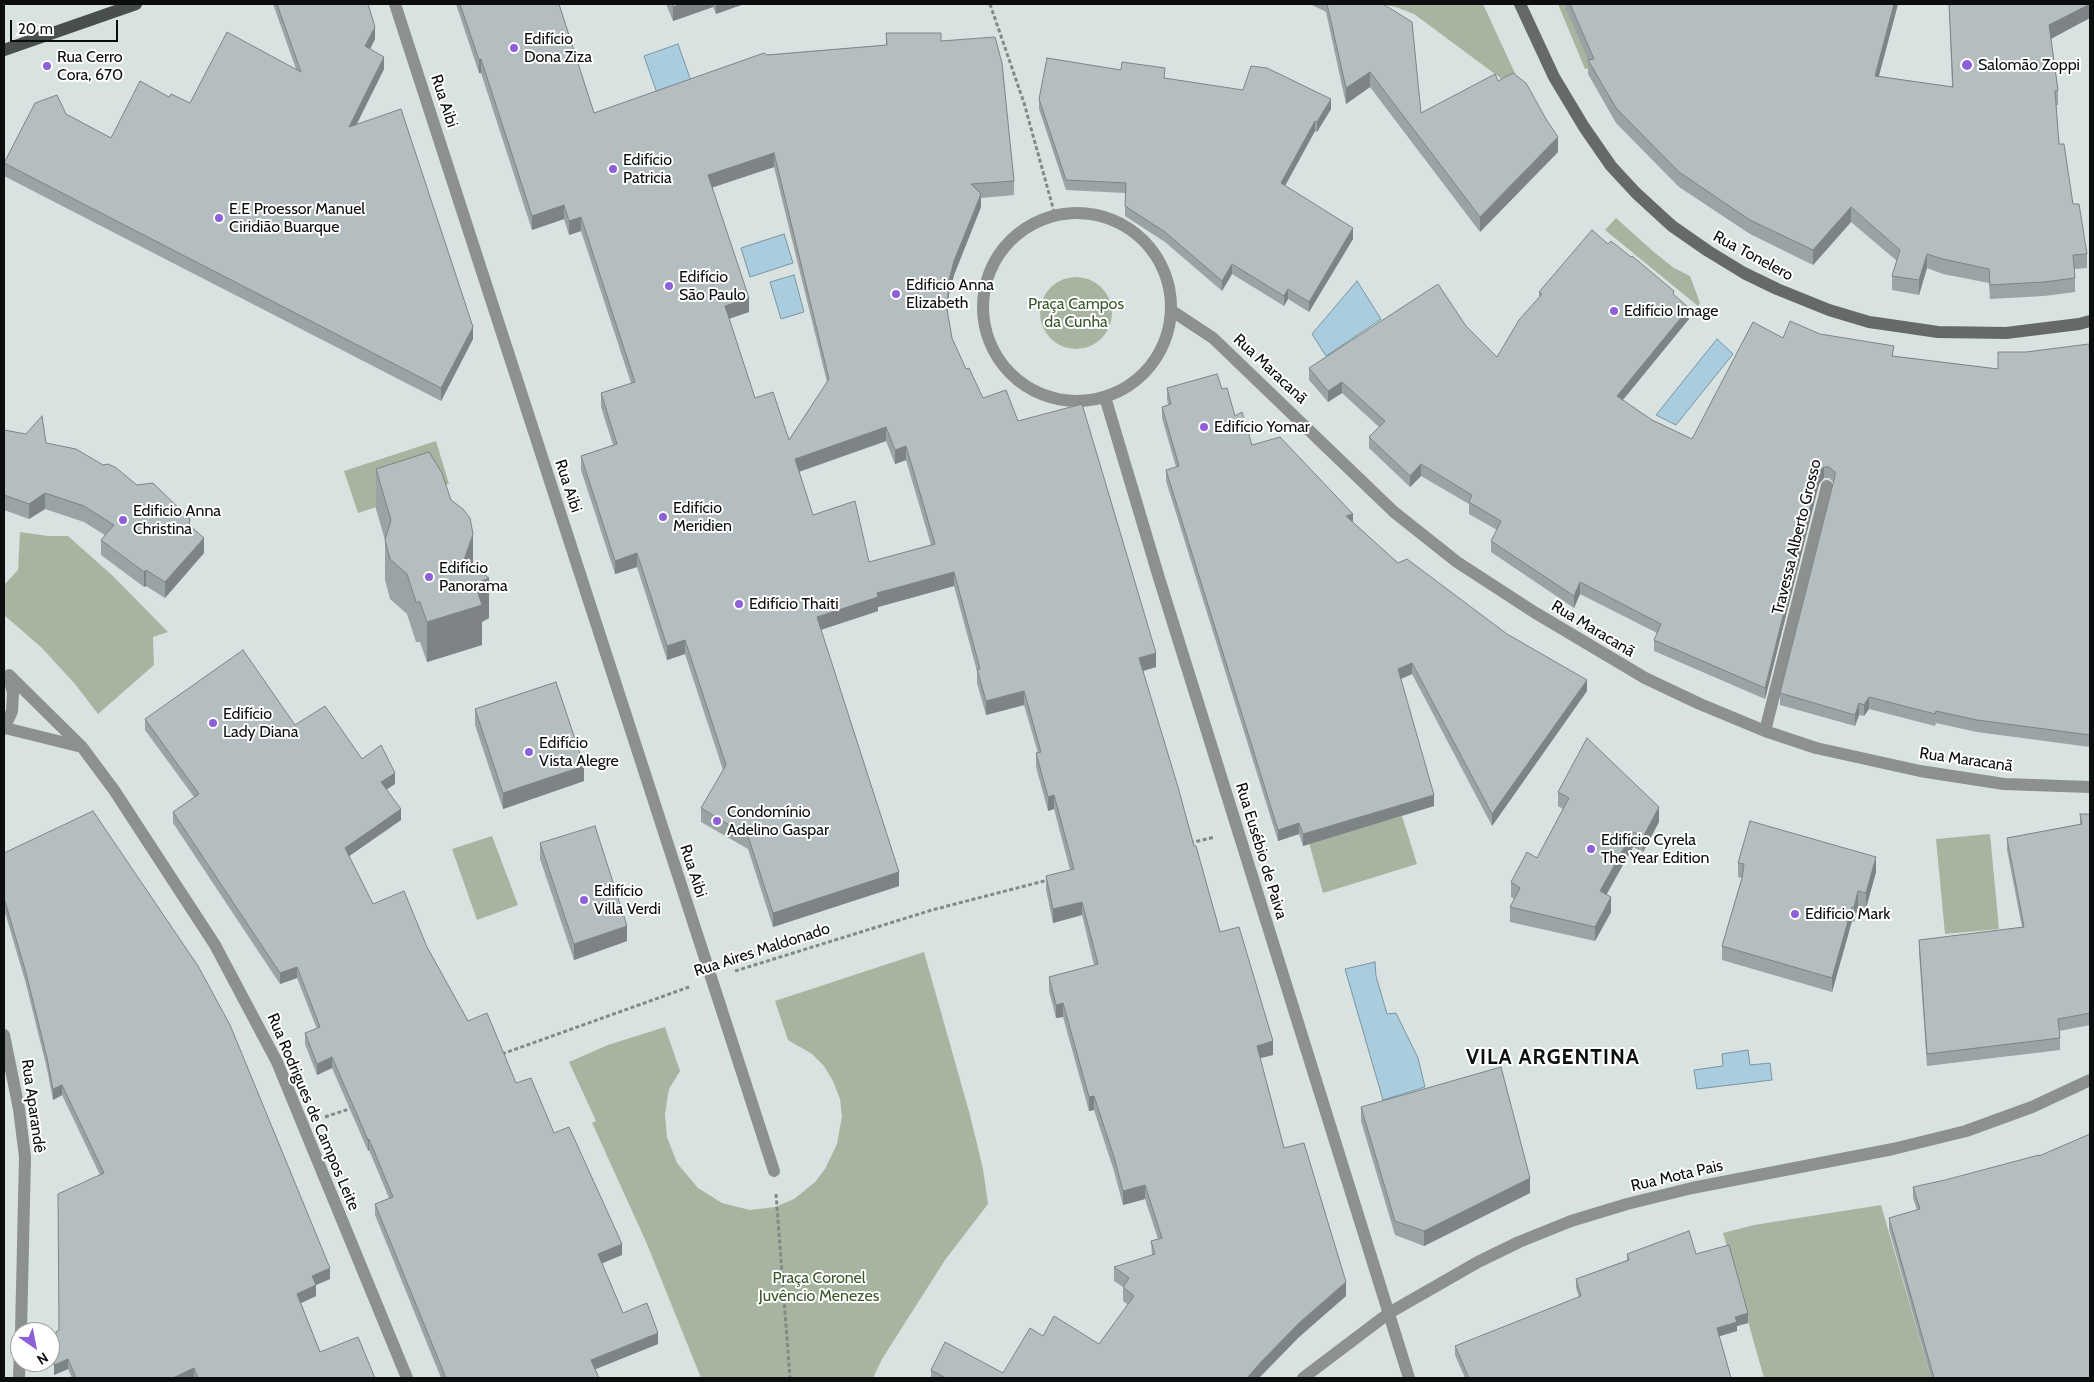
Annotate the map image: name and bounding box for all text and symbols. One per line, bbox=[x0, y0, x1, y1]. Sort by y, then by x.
scale bar bbox=[12, 10, 120, 42]
text: 20 m bbox=[18, 20, 53, 38]
place label: Edifício Dona Ziza bbox=[524, 29, 592, 67]
marker: Edifício Dona Ziza bbox=[508, 42, 520, 54]
place label: Rua Cerro Cora, 670 bbox=[57, 47, 123, 85]
place label: Salomão Zoppi bbox=[1978, 55, 2080, 75]
marker: Salomão Zoppi bbox=[1960, 58, 1974, 72]
marker: Rua Cerro Cora, 670 bbox=[41, 60, 53, 72]
street label: Rua Aibi bbox=[426, 72, 462, 130]
place label: Edifício Patricia bbox=[623, 150, 672, 188]
marker: Edifício Patricia bbox=[607, 163, 619, 175]
place label: E.E Proessor Manuel Ciridião Buarque bbox=[229, 199, 365, 237]
marker: E.E Proessor Manuel Ciridião Buarque bbox=[213, 212, 225, 224]
street label: Rua Tonelero bbox=[1710, 227, 1796, 285]
place label: Edifício São Paulo bbox=[679, 267, 746, 305]
place label: Edificio Anna Elizabeth bbox=[906, 275, 994, 313]
marker: Edifício São Paulo bbox=[663, 280, 675, 292]
marker: Edificio Anna Elizabeth bbox=[890, 288, 902, 300]
park label: Praça Campos da Cunha bbox=[1028, 294, 1124, 332]
place label: Edifício Image bbox=[1624, 301, 1718, 321]
marker: Edifício Image bbox=[1608, 305, 1620, 317]
street label: Rua Maracanã bbox=[1229, 330, 1311, 408]
place label: Edifício Yomar bbox=[1214, 417, 1310, 437]
marker: Edifício Yomar bbox=[1198, 421, 1210, 433]
street label: Rua Aibi bbox=[550, 457, 586, 515]
street label: Travessa Alberto Grosso bbox=[1768, 457, 1826, 617]
place label: Edifício Meridien bbox=[673, 498, 732, 536]
place label: Edificio Anna Christina bbox=[133, 501, 221, 539]
marker: Edifício Meridien bbox=[657, 511, 669, 523]
marker: Edificio Anna Christina bbox=[117, 514, 129, 526]
place label: Edifício Panorama bbox=[439, 558, 508, 596]
marker: Edifício Panorama bbox=[423, 571, 435, 583]
place label: Edifício Thaiti bbox=[749, 594, 839, 614]
street label: Rua Maracanã bbox=[1548, 597, 1638, 661]
marker: Edifício Thaiti bbox=[733, 598, 745, 610]
place label: Edifício Lady Diana bbox=[223, 704, 298, 742]
marker: Edifício Lady Diana bbox=[207, 717, 219, 729]
place label: Edifício Vista Alegre bbox=[539, 733, 619, 771]
street label: Rua Maracanã bbox=[1918, 744, 2014, 776]
marker: Edifício Vista Alegre bbox=[523, 746, 535, 758]
street label: Rua Eusébio de Paiva bbox=[1231, 780, 1291, 922]
place label: Condomínio Adelino Gaspar bbox=[727, 802, 829, 840]
marker: Condomínio Adelino Gaspar bbox=[711, 815, 723, 827]
place label: Edifício Cyrela The Year Edition bbox=[1601, 830, 1710, 868]
street label: Rua Aibi bbox=[675, 842, 711, 900]
marker: Edifício Cyrela The Year Edition bbox=[1585, 843, 1597, 855]
place label: Edifício Villa Verdi bbox=[594, 881, 661, 919]
marker: Edifício Villa Verdi bbox=[578, 894, 590, 906]
place label: Edifício Mark bbox=[1805, 904, 1890, 924]
marker: Edifício Mark bbox=[1789, 908, 1801, 920]
street label: Rua Aires Maldonado bbox=[692, 919, 832, 981]
street label: Rua Rodrigues de Campos Leite bbox=[263, 1010, 363, 1214]
district label: VILA ARGENTINA bbox=[1464, 1045, 1642, 1071]
street label: Rua Aparandê bbox=[17, 1058, 49, 1154]
street label: Rua Mota Pais bbox=[1629, 1156, 1725, 1196]
park label: Praça Coronel Juvêncio Menezes bbox=[759, 1268, 879, 1306]
north arrow bbox=[10, 1322, 60, 1372]
text: N bbox=[34, 1348, 52, 1369]

